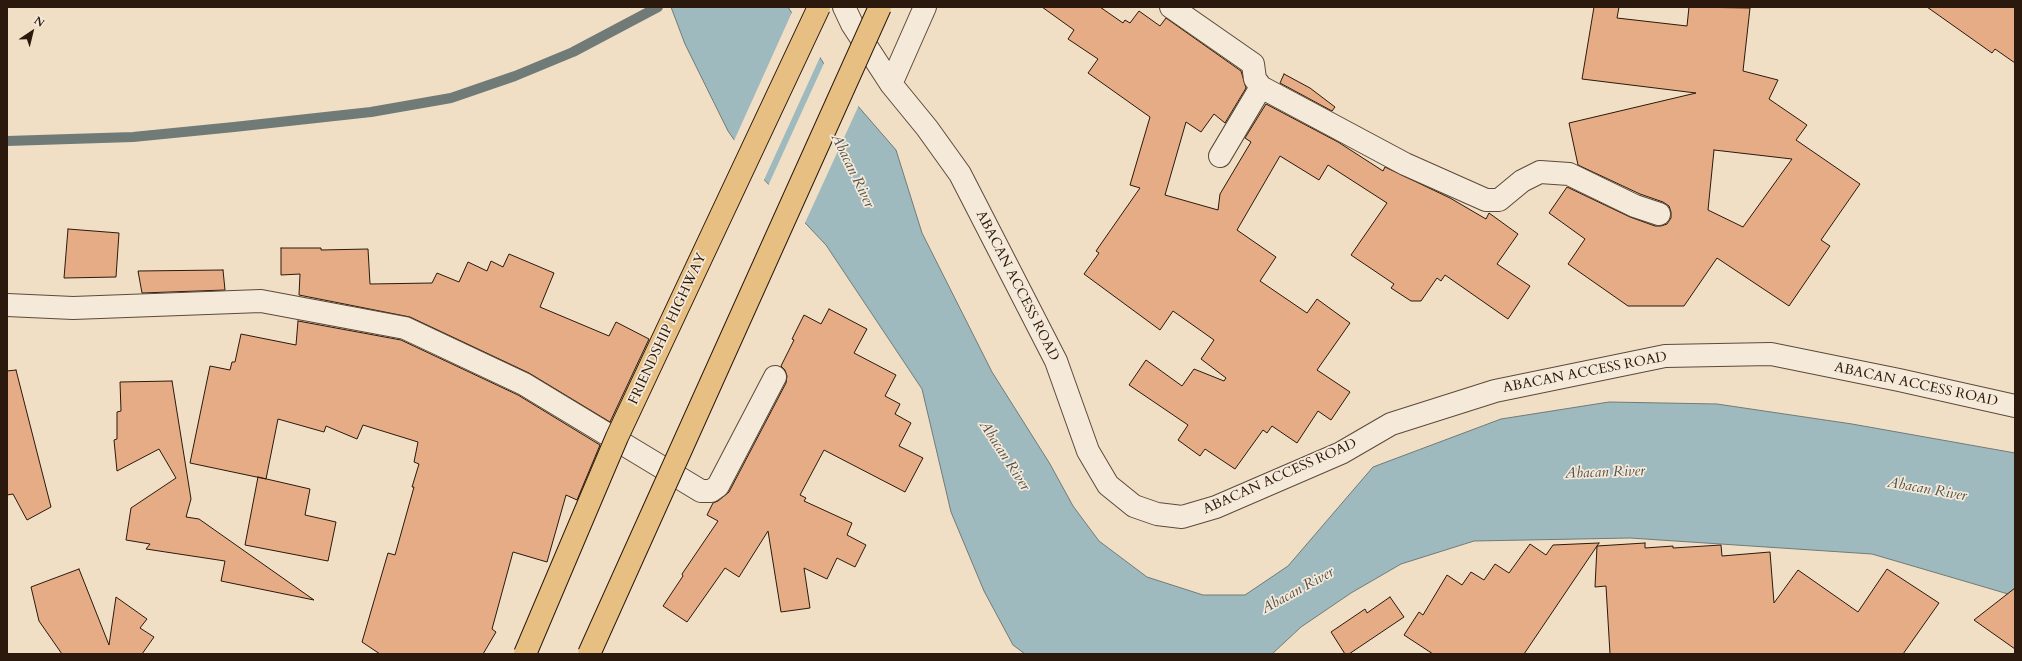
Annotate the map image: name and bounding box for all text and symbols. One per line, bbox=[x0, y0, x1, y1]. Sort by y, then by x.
north arrow bbox=[12, 12, 52, 52]
text: N bbox=[31, 13, 47, 31]
water label: Abacan River bbox=[826, 131, 878, 211]
street label: ABACAN ACCESS ROAD bbox=[972, 208, 1062, 364]
street label: FRIENDSHIP HIGHWAY bbox=[626, 251, 710, 407]
street label: ABACAN ACCESS ROAD bbox=[1502, 349, 1668, 397]
street label: ABACAN ACCESS ROAD bbox=[1833, 359, 1999, 411]
water label: Abacan River bbox=[975, 417, 1033, 495]
street label: ABACAN ACCESS ROAD bbox=[1200, 435, 1360, 519]
water label: Abacan River bbox=[1565, 463, 1645, 483]
water label: Abacan River bbox=[1886, 474, 1968, 506]
water label: Abacan River bbox=[1259, 564, 1337, 618]

